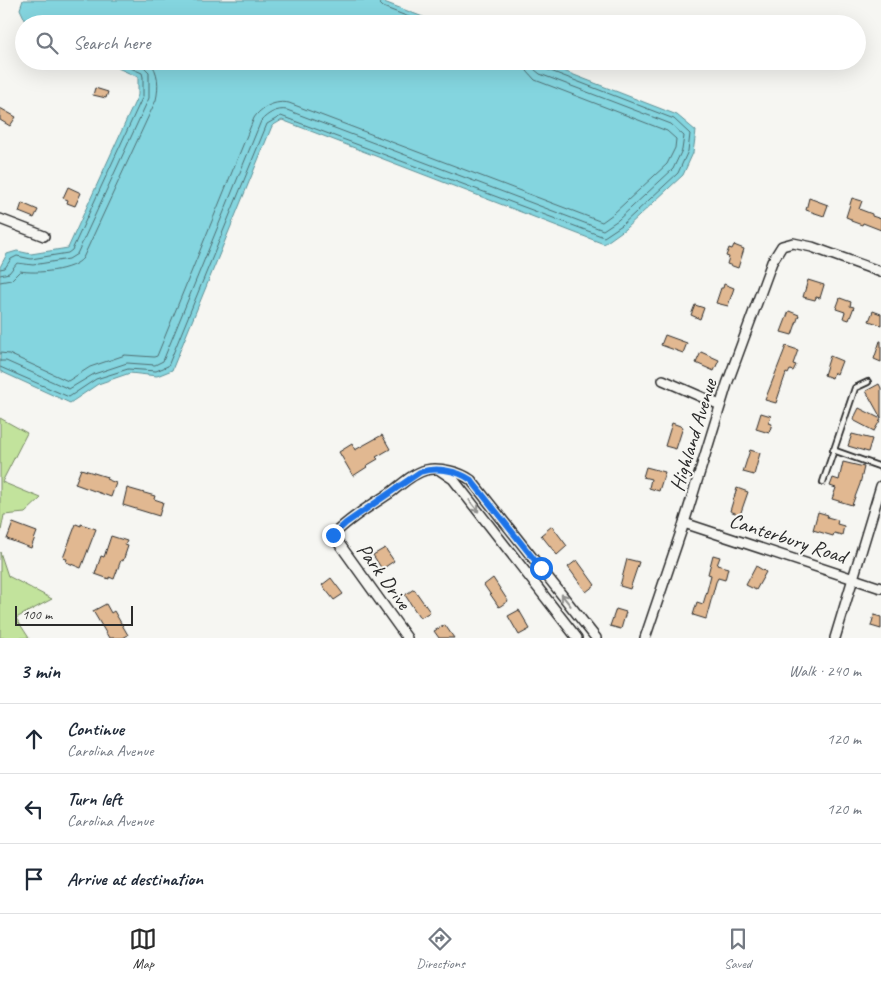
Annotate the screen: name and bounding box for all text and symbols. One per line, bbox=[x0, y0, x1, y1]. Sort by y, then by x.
search box bbox=[15, 15, 866, 70]
icon: search bbox=[33, 29, 61, 57]
text: Search here bbox=[73, 31, 150, 55]
street label: Highland Avenue bbox=[664, 375, 723, 494]
one-way arrow bbox=[469, 499, 479, 513]
street label: Canterbury Road bbox=[726, 507, 853, 570]
route end bbox=[322, 524, 345, 547]
street label: Park Drive bbox=[351, 538, 417, 615]
route start bbox=[530, 557, 553, 580]
one-way arrow bbox=[561, 593, 571, 607]
scale bar bbox=[15, 603, 132, 626]
text: 100 m bbox=[22, 606, 52, 623]
text: 3 min bbox=[20, 658, 60, 684]
text: Walk · 240 m bbox=[789, 661, 861, 681]
text: Continue bbox=[67, 717, 124, 741]
icon: ahead bbox=[20, 725, 48, 753]
text: 120 m bbox=[827, 729, 861, 749]
text: Carolina Avenue bbox=[67, 741, 153, 761]
text: Turn left bbox=[67, 787, 122, 811]
icon: left bbox=[20, 795, 48, 823]
text: 120 m bbox=[827, 799, 861, 819]
text: Carolina Avenue bbox=[67, 811, 153, 831]
icon: arrive bbox=[20, 865, 48, 893]
text: Arrive at destination bbox=[67, 867, 203, 891]
tab: Map bbox=[129, 925, 157, 972]
tab: Directions bbox=[416, 925, 465, 972]
tab: Saved bbox=[724, 925, 752, 972]

